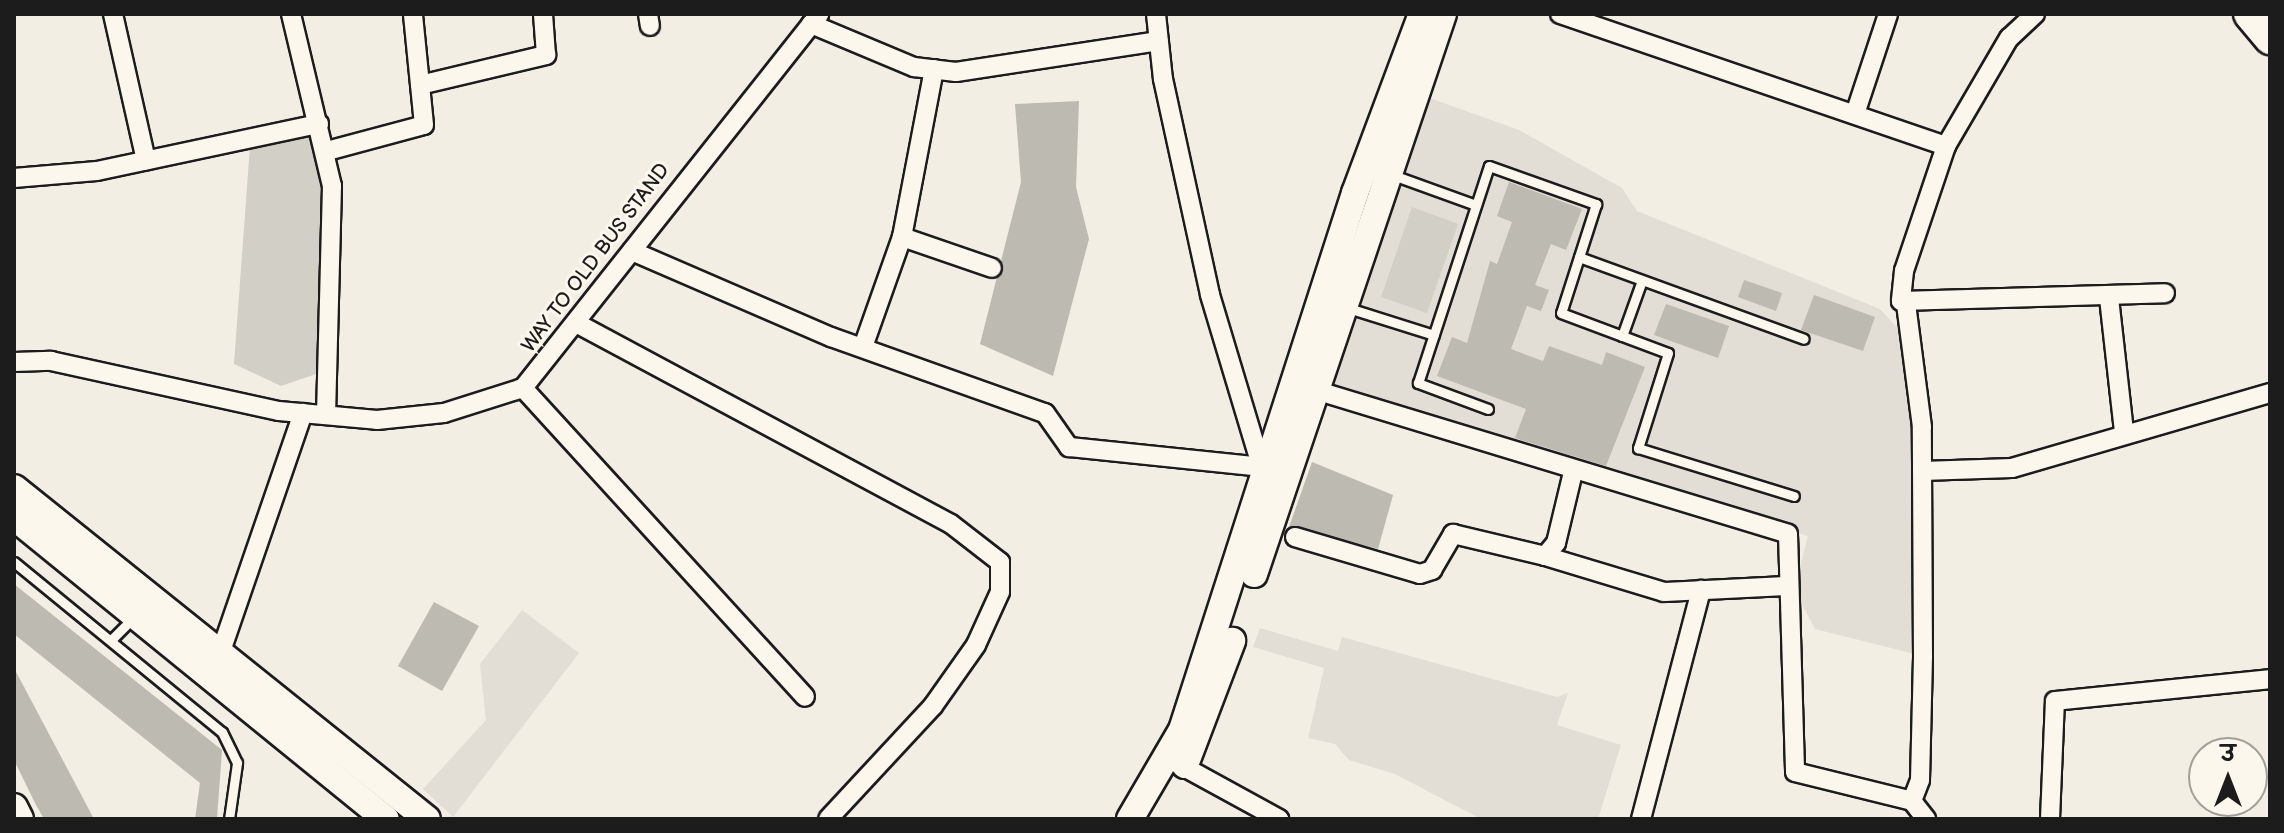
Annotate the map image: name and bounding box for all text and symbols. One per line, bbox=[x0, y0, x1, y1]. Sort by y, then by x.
street label: WAY TO OLD BUS STAND bbox=[517, 158, 675, 358]
north arrow bbox=[2188, 737, 2268, 817]
text: उ bbox=[2221, 741, 2235, 768]

